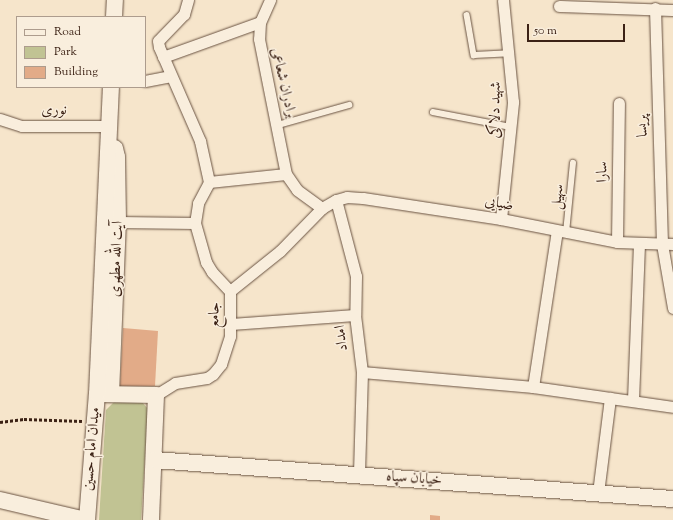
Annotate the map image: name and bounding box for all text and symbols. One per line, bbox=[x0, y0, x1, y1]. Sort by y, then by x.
legend bbox=[16, 16, 146, 88]
scale bar bbox=[529, 16, 627, 42]
text: 50 m bbox=[534, 22, 557, 40]
text: Road bbox=[54, 23, 81, 41]
text: Park bbox=[54, 43, 77, 61]
street label: برادران شعاعی bbox=[266, 46, 300, 120]
text: Building bbox=[54, 63, 98, 81]
street label: شهید دلاکی bbox=[487, 81, 505, 139]
street label: نوری bbox=[41, 102, 67, 120]
street label: پریسا bbox=[634, 114, 652, 138]
street label: سارا bbox=[594, 161, 612, 183]
street label: سهیل bbox=[548, 183, 568, 211]
street label: ضیایی bbox=[483, 193, 515, 215]
street label: آیت الله مطهری bbox=[107, 220, 127, 298]
street label: جامع bbox=[206, 302, 224, 328]
street label: امداد bbox=[331, 324, 353, 352]
street label: میدان امام حسین bbox=[79, 406, 105, 492]
street label: خیابان سپاه bbox=[385, 468, 443, 490]

